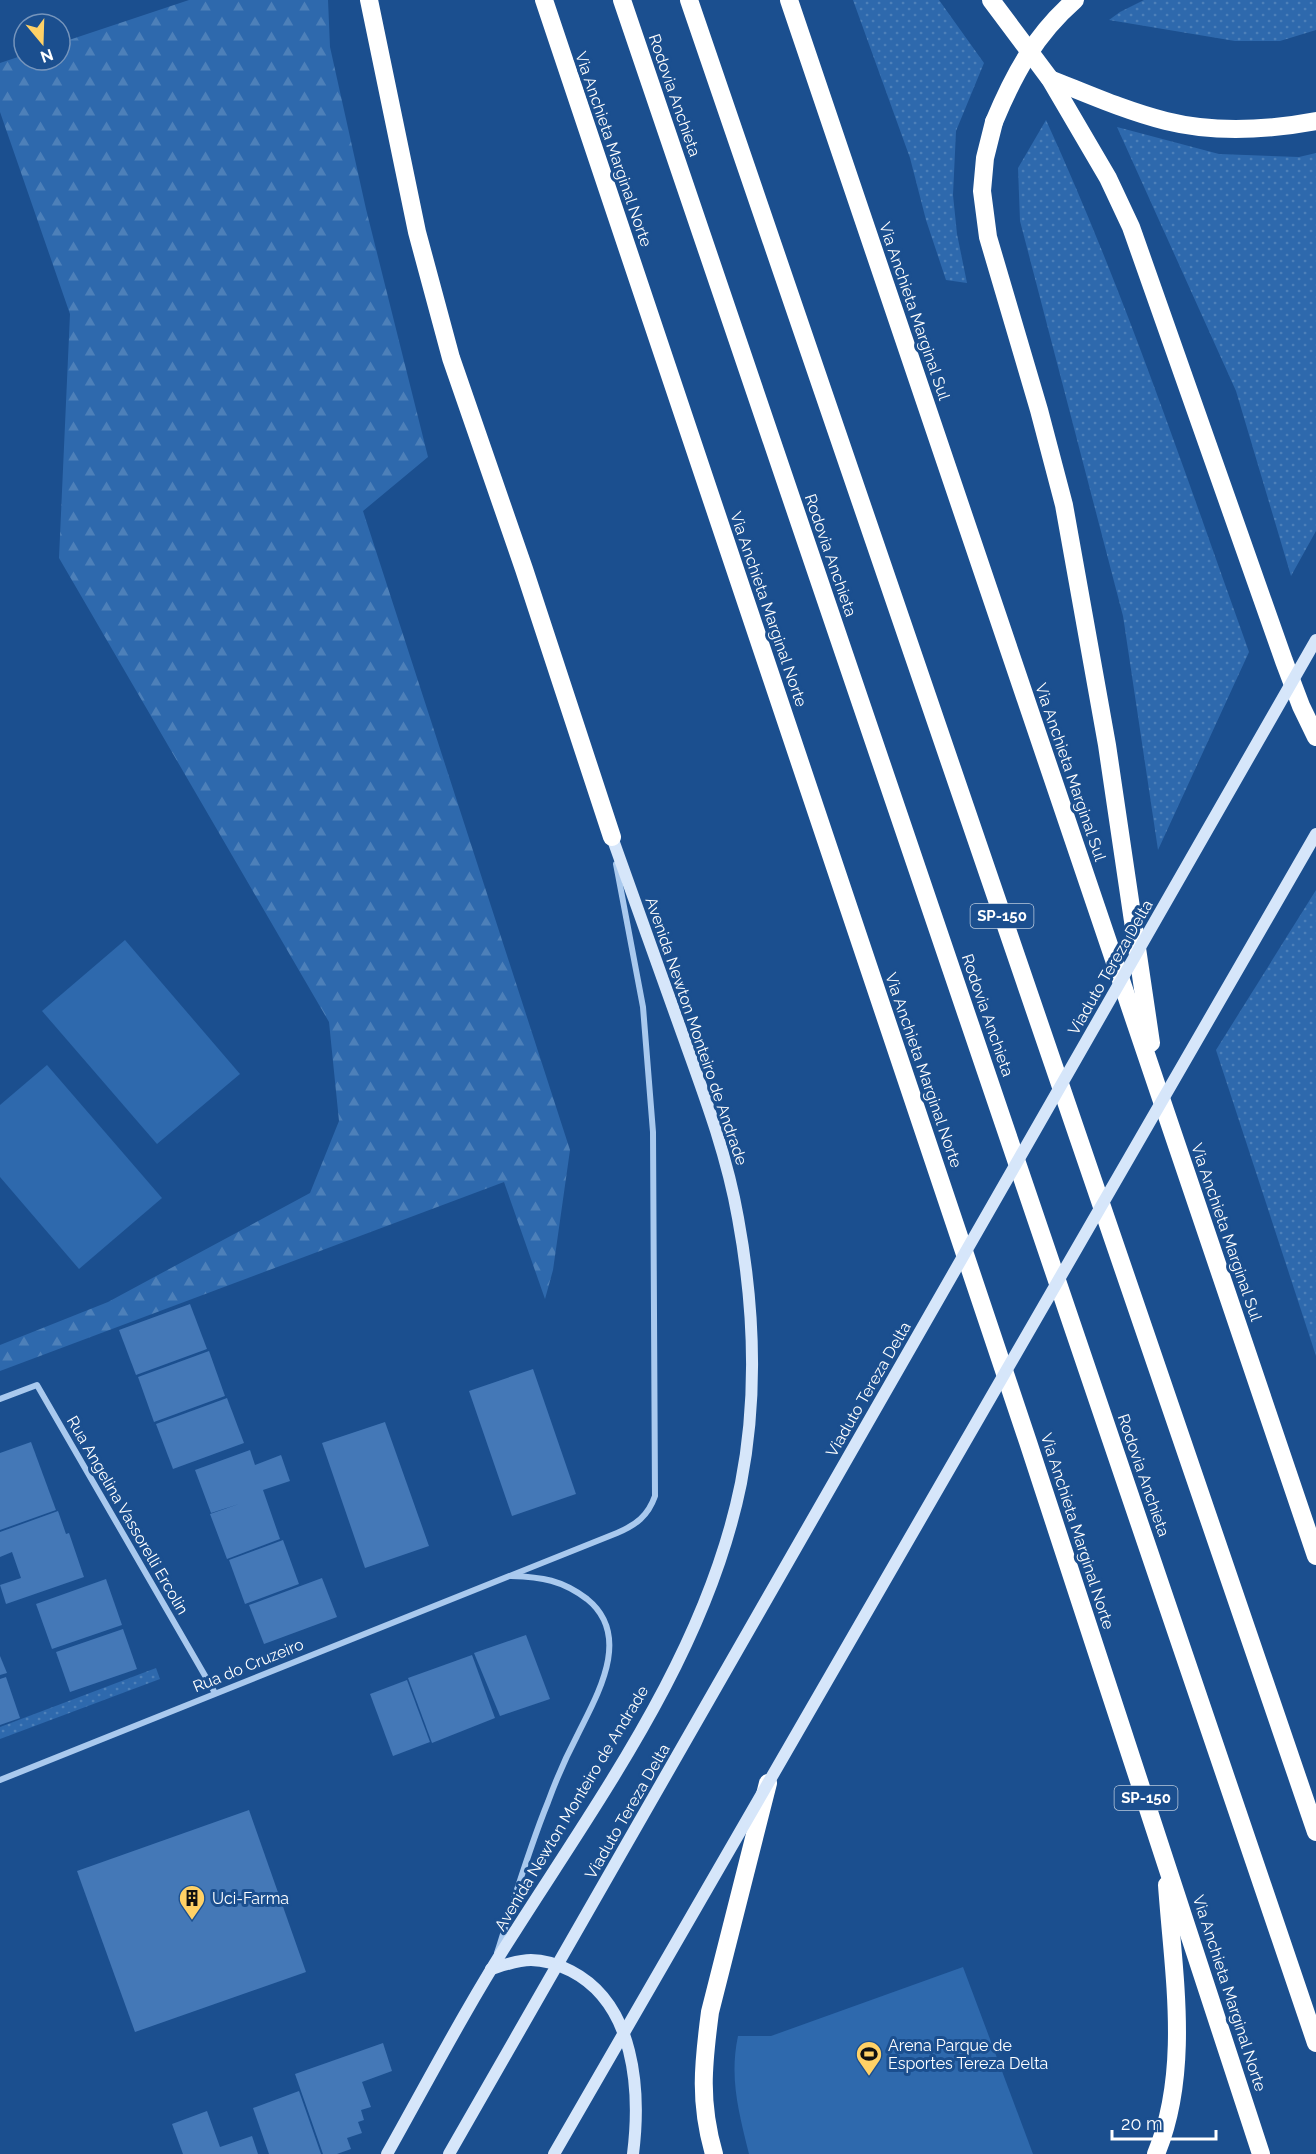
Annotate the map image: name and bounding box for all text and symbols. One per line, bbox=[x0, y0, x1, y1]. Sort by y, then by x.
north arrow bbox=[12, 12, 72, 72]
street label: Rodovia Anchieta bbox=[645, 31, 704, 159]
text: N bbox=[38, 45, 56, 67]
street label: Via Anchieta Marginal Norte bbox=[571, 49, 656, 249]
street label: Via Anchieta Marginal Sul bbox=[875, 220, 954, 403]
street label: Rodovia Anchieta bbox=[801, 491, 860, 619]
street label: Via Anchieta Marginal Norte bbox=[726, 509, 811, 709]
street label: Via Anchieta Marginal Sul bbox=[1031, 681, 1110, 864]
street label: Avenida Newton Monteiro de Andrade bbox=[642, 895, 751, 1168]
street label: Viaduto Tereza Delta bbox=[1064, 896, 1157, 1038]
road number: SP-150 bbox=[970, 904, 1034, 928]
street label: Rodovia Anchieta bbox=[958, 951, 1017, 1079]
street label: Via Anchieta Marginal Norte bbox=[881, 970, 966, 1170]
street label: Via Anchieta Marginal Sul bbox=[1187, 1141, 1266, 1324]
street label: Viaduto Tereza Delta bbox=[822, 1318, 915, 1460]
street label: Rodovia Anchieta bbox=[1114, 1411, 1173, 1539]
street label: Rua Angelina Vassorelli Ercolin bbox=[63, 1413, 192, 1618]
street label: Via Anchieta Marginal Norte bbox=[1037, 1431, 1118, 1632]
street label: Rua do Cruzeiro bbox=[190, 1635, 306, 1696]
street label: Avenida Newton Monteiro de Andrade bbox=[491, 1682, 652, 1934]
street label: Viaduto Tereza Delta bbox=[581, 1740, 674, 1882]
road number: SP-150 bbox=[1114, 1786, 1178, 1810]
building icon: Uci-Farma bbox=[177, 1883, 207, 1921]
place label: Uci-Farma bbox=[212, 1889, 289, 1908]
street label: Via Anchieta Marginal Norte bbox=[1189, 1893, 1270, 2094]
place label: Arena Parque de Esportes Tereza Delta bbox=[888, 2036, 1048, 2073]
sports icon: Arena Parque de Esportes Tereza Delta bbox=[854, 2039, 884, 2077]
scale bar bbox=[1112, 2103, 1216, 2141]
text: 20 m bbox=[1121, 2113, 1163, 2134]

